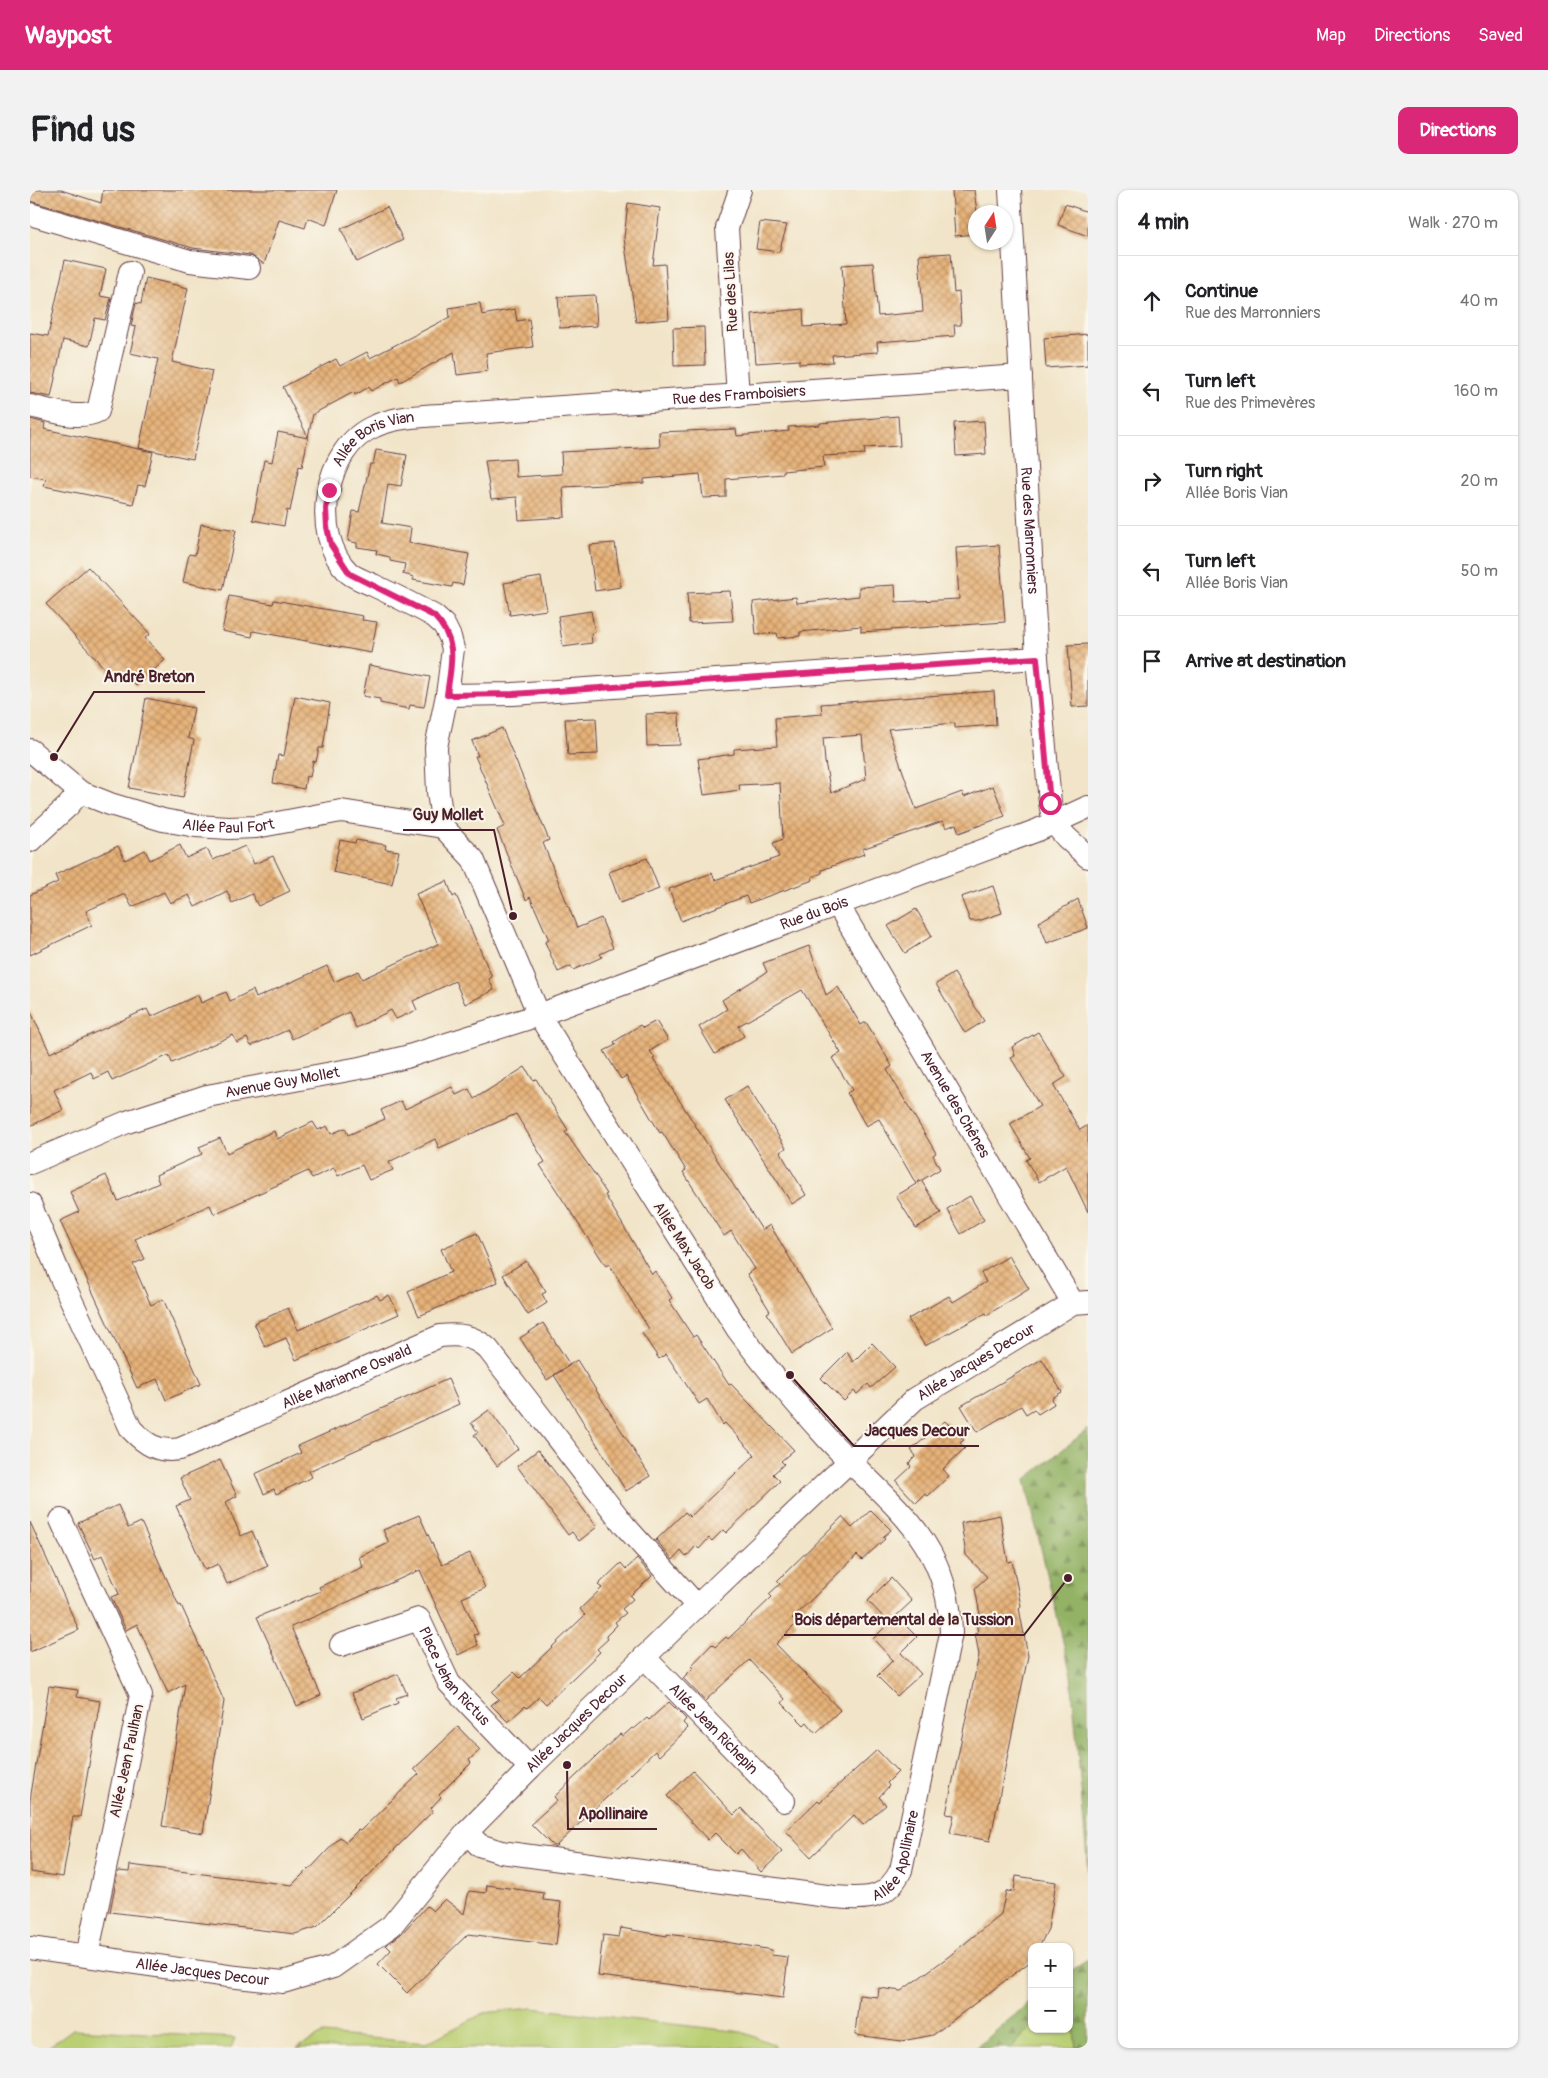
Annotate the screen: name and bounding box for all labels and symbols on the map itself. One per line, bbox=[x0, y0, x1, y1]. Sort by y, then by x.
north arrow bbox=[968, 205, 1013, 250]
street label: Rue des Lilas bbox=[719, 251, 743, 333]
street label: Rue des Framboisiers bbox=[672, 381, 806, 409]
street label: Allée Boris Vian bbox=[328, 407, 415, 470]
street label: Rue des Marronniers bbox=[1016, 466, 1043, 595]
route end bbox=[318, 479, 341, 502]
callout: André Breton bbox=[94, 661, 205, 692]
text: André Breton bbox=[103, 667, 195, 687]
route start bbox=[1039, 792, 1062, 815]
callout: Guy Mollet bbox=[403, 799, 494, 830]
text: Guy Mollet bbox=[412, 805, 484, 825]
street label: Allée Paul Fort bbox=[181, 814, 277, 838]
street label: Rue du Bois bbox=[777, 892, 851, 934]
street label: Avenue des Chênes bbox=[916, 1047, 995, 1161]
street label: Avenue Guy Mollet bbox=[224, 1062, 342, 1102]
street label: Allée Max Jacob bbox=[648, 1198, 720, 1294]
street label: Allée Jacques Decour bbox=[914, 1318, 1039, 1405]
street label: Allée Marianne Oswald bbox=[279, 1340, 414, 1413]
callout: Jacques Decour bbox=[854, 1415, 979, 1446]
text: Jacques Decour bbox=[864, 1421, 970, 1441]
callout: Bois départemental de la Tussion bbox=[784, 1604, 1024, 1635]
text: Bois départemental de la Tussion bbox=[794, 1610, 1014, 1630]
street label: Place Jehan Rictus bbox=[414, 1624, 494, 1730]
street label: Allée Jacques Decour bbox=[522, 1669, 632, 1777]
street label: Allée Jean Richepin bbox=[665, 1679, 762, 1778]
street label: Allée Jean Paulhan bbox=[106, 1702, 148, 1820]
callout: Apollinaire bbox=[568, 1798, 657, 1829]
text: Apollinaire bbox=[578, 1804, 649, 1824]
street label: Allée Apollinaire bbox=[869, 1808, 923, 1905]
street label: Allée Jacques Decour bbox=[134, 1954, 271, 1990]

